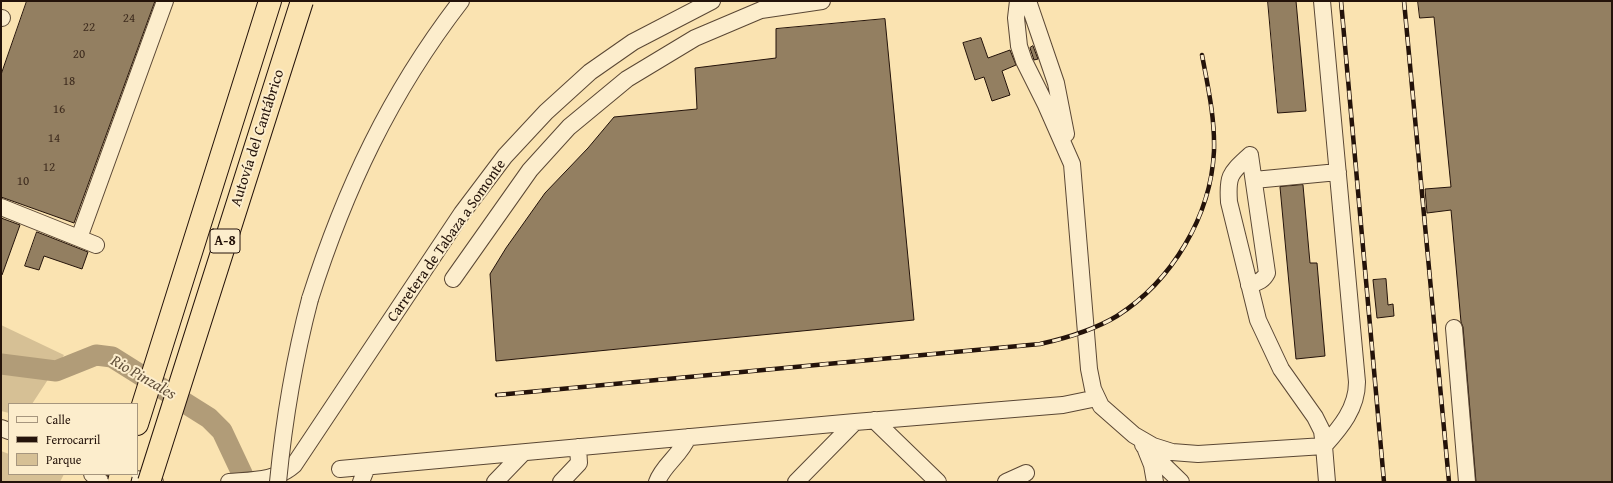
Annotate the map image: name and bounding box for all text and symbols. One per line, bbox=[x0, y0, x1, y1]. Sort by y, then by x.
house number: 24 bbox=[123, 11, 135, 27]
house number: 22 bbox=[83, 20, 95, 36]
house number: 20 bbox=[73, 47, 85, 63]
street label: Autovía del Cantábrico bbox=[227, 67, 289, 209]
house number: 18 bbox=[63, 74, 75, 90]
house number: 16 bbox=[53, 102, 65, 118]
house number: 14 bbox=[48, 131, 60, 147]
street label: Carretera de Tabaza a Somonte bbox=[384, 156, 510, 326]
house number: 12 bbox=[43, 160, 55, 176]
house number: 10 bbox=[17, 174, 29, 190]
road number: A-8 bbox=[210, 229, 240, 253]
water label: Rio Pinzales bbox=[107, 352, 179, 404]
legend bbox=[8, 403, 138, 475]
text: Calle bbox=[46, 411, 71, 428]
text: Ferrocarril bbox=[46, 431, 100, 448]
text: Parque bbox=[46, 451, 81, 468]

